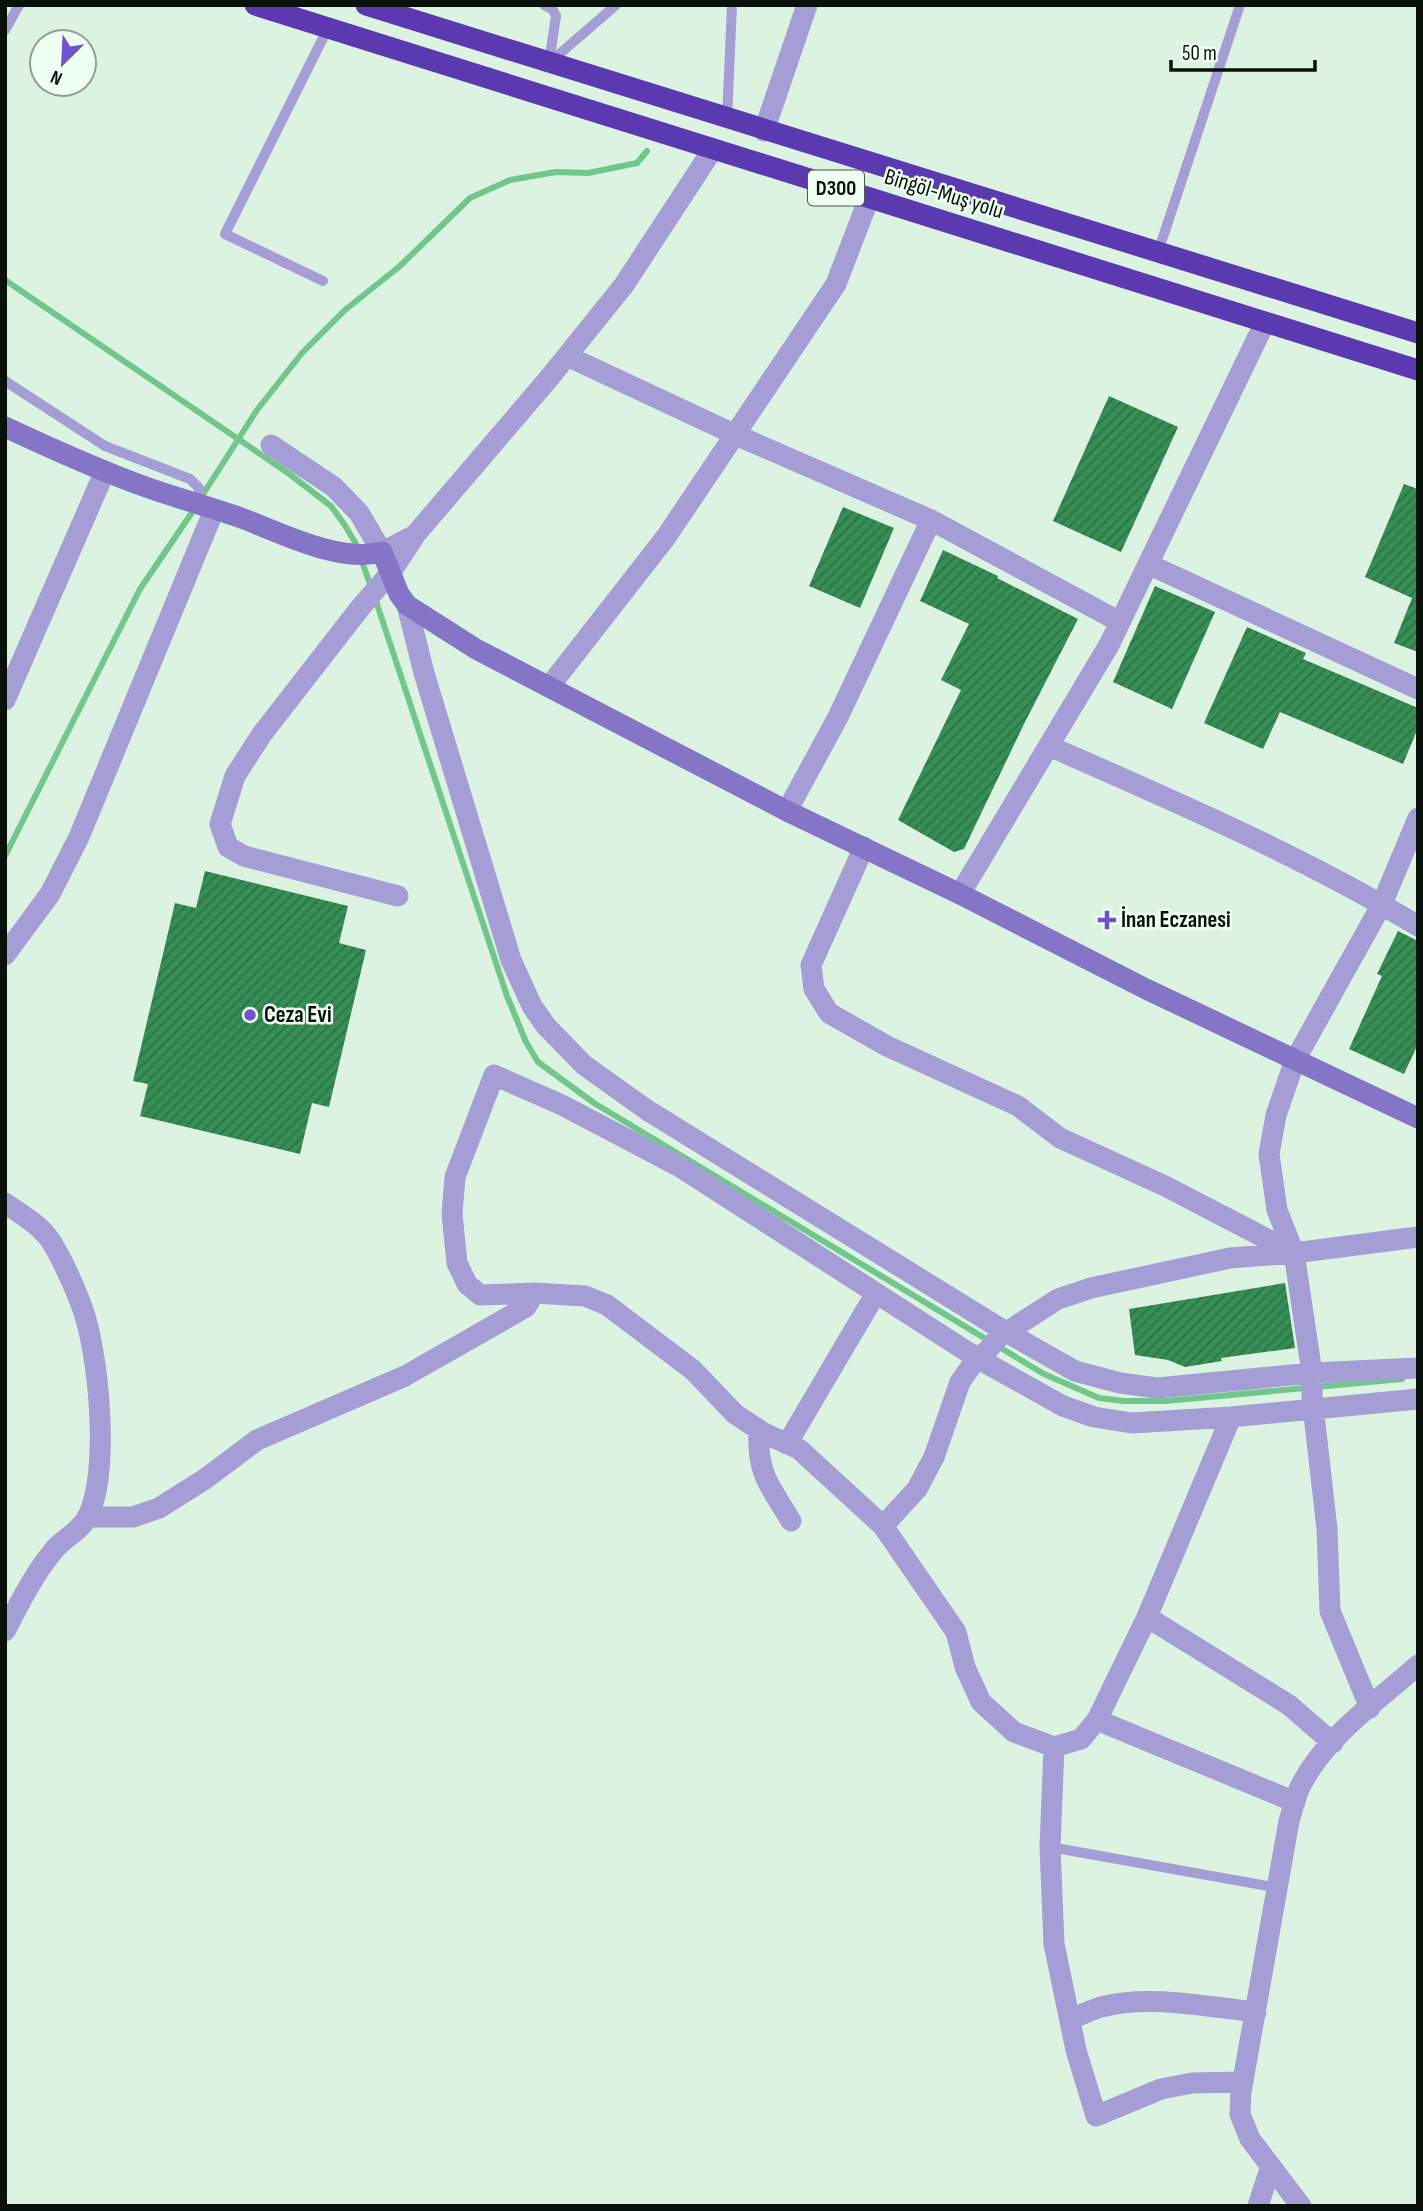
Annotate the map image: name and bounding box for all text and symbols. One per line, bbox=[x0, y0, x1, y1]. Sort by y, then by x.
north arrow bbox=[28, 28, 98, 98]
scale bar bbox=[1171, 28, 1314, 72]
text: 50 m bbox=[1182, 41, 1217, 66]
text: N bbox=[47, 65, 66, 90]
street label: Bingöl-Muş yolu bbox=[881, 163, 1007, 225]
road number: D300 bbox=[808, 170, 864, 206]
place label: İnan Eczanesi bbox=[1121, 906, 1231, 934]
marker: İnan Eczanesi bbox=[1099, 912, 1115, 928]
place label: Ceza Evi bbox=[264, 1001, 332, 1029]
marker: Ceza Evi bbox=[242, 1007, 258, 1023]

